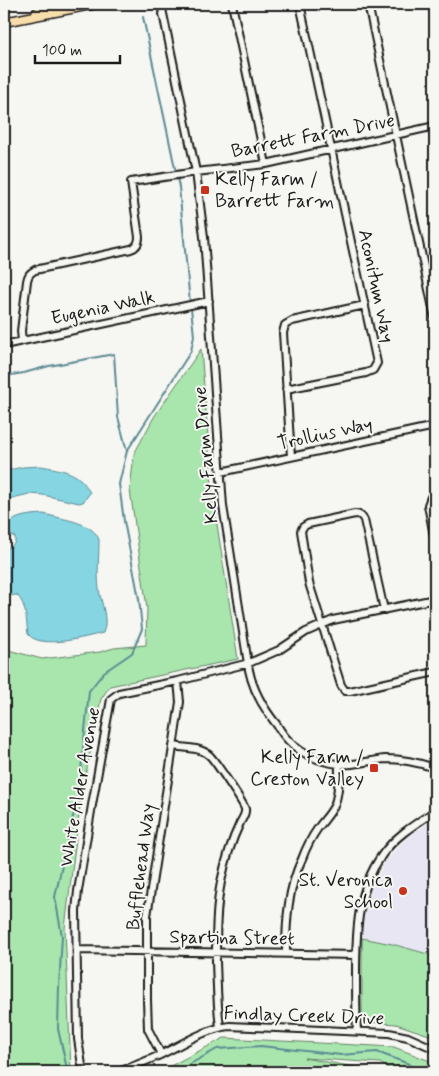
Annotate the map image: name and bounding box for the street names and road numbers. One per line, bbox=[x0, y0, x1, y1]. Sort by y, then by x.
street label: Barrett Farm Drive bbox=[229, 108, 397, 164]
street label: Aconitum Way bbox=[352, 227, 400, 345]
street label: Eugenia Walk bbox=[49, 285, 157, 332]
street label: Kelly Farm Drive bbox=[188, 385, 225, 525]
street label: Trollius Way bbox=[275, 412, 375, 456]
street label: White Alder Avenue bbox=[54, 705, 106, 869]
street label: Bufflehead Way bbox=[121, 802, 162, 932]
street label: Spartina Street bbox=[169, 924, 295, 952]
street label: Findlay Creek Drive bbox=[223, 1001, 385, 1031]

